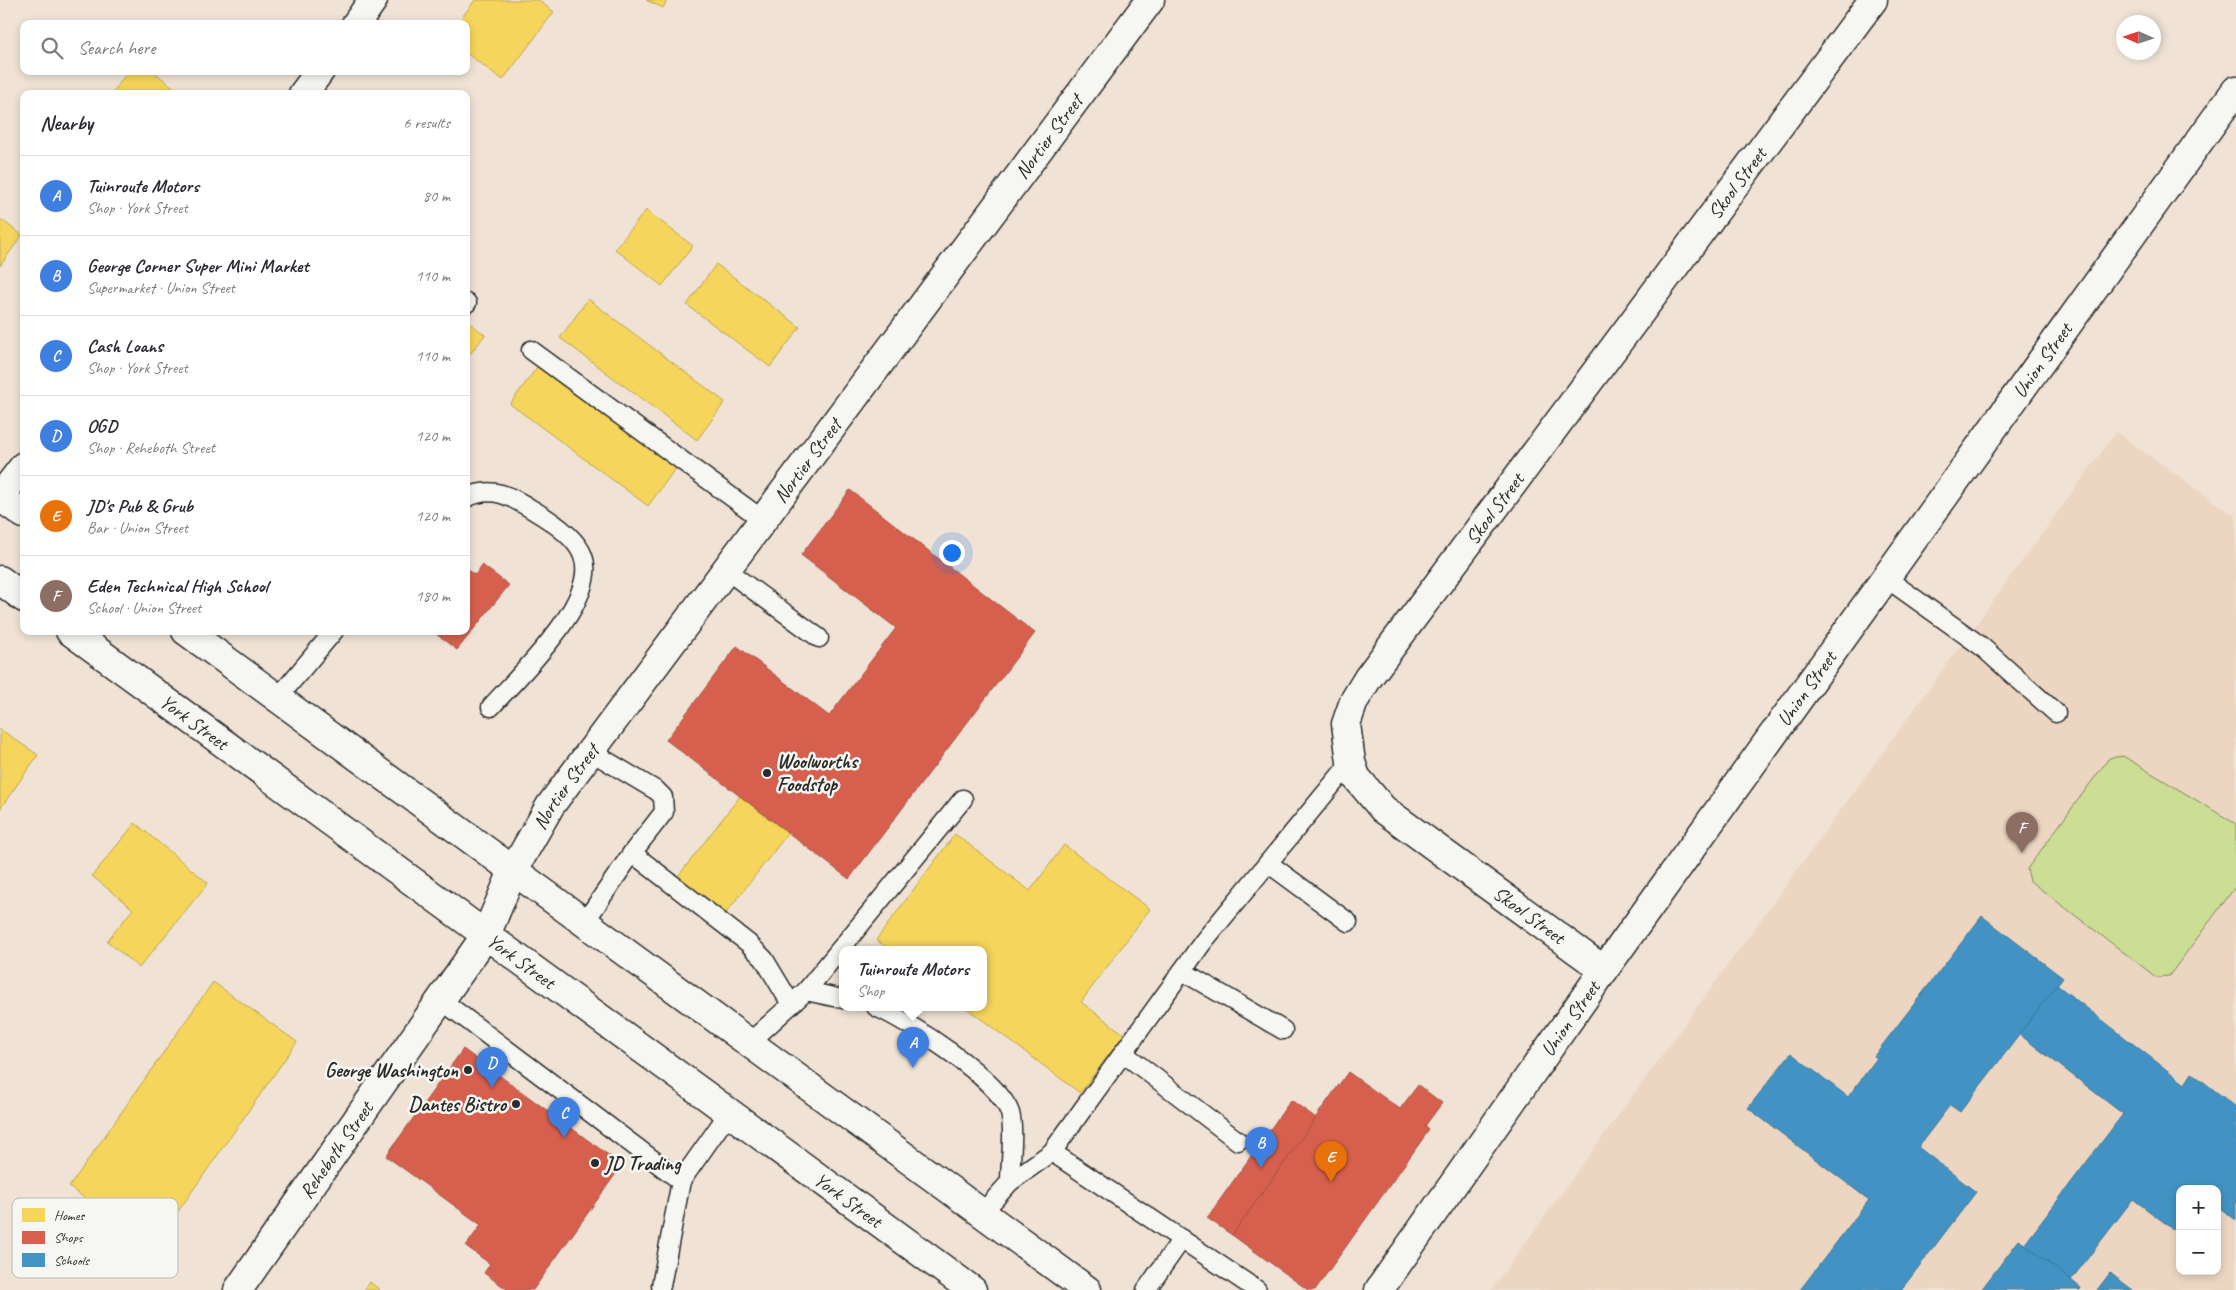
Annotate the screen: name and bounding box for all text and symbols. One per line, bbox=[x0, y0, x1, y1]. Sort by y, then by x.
north arrow bbox=[2116, 15, 2161, 60]
search box bbox=[20, 20, 470, 75]
icon: search bbox=[38, 34, 66, 62]
text: Search here bbox=[78, 36, 155, 60]
street label: Nortier Street bbox=[1009, 87, 1090, 184]
text: Nearby bbox=[40, 110, 93, 136]
text: 6 results bbox=[403, 113, 450, 133]
street label: Skool Street bbox=[1702, 140, 1773, 224]
text: Tuinroute Motors bbox=[87, 174, 199, 198]
text: A bbox=[52, 186, 60, 206]
text: 80 m bbox=[423, 186, 450, 206]
text: Shop · York Street bbox=[87, 198, 188, 218]
text: George Corner Super Mini Market bbox=[87, 254, 309, 278]
text: B bbox=[52, 266, 60, 286]
text: 110 m bbox=[416, 266, 450, 286]
text: Supermarket · Union Street bbox=[87, 278, 235, 298]
street label: Union Street bbox=[2007, 316, 2079, 403]
text: Cash Loans bbox=[87, 334, 163, 358]
text: C bbox=[52, 346, 60, 366]
text: 110 m bbox=[416, 346, 450, 366]
text: Shop · York Street bbox=[87, 358, 188, 378]
street label: Nortier Street bbox=[768, 411, 849, 508]
text: OGD bbox=[87, 414, 117, 438]
text: D bbox=[51, 426, 61, 446]
text: 120 m bbox=[416, 426, 450, 446]
text: Shop · Reheboth Street bbox=[87, 438, 215, 458]
street label: Skool Street bbox=[1459, 466, 1530, 549]
text: JD's Pub & Grub bbox=[87, 494, 193, 518]
text: E bbox=[52, 506, 60, 526]
text: 120 m bbox=[416, 506, 450, 526]
text: Bar · Union Street bbox=[87, 518, 188, 538]
your location bbox=[939, 540, 965, 566]
text: Eden Technical High School bbox=[87, 574, 268, 598]
text: F bbox=[52, 586, 60, 606]
text: 180 m bbox=[416, 586, 450, 606]
text: School · Union Street bbox=[87, 598, 201, 618]
street label: Union Street bbox=[1771, 644, 1843, 731]
street label: York Street bbox=[155, 689, 235, 756]
street label: Nortier Street bbox=[527, 736, 606, 834]
place label: Woolworths Foodstop bbox=[777, 749, 859, 797]
marker: Woolworths Foodstop bbox=[761, 767, 773, 779]
pin: F bbox=[2006, 812, 2038, 853]
street label: Skool Street bbox=[1488, 881, 1572, 951]
street label: York Street bbox=[482, 928, 562, 995]
popup bbox=[839, 946, 987, 1011]
text: Tuinroute Motors bbox=[857, 957, 969, 981]
street label: Union Street bbox=[1535, 974, 1606, 1061]
text: Shop bbox=[857, 981, 884, 1001]
pin: A bbox=[897, 1027, 929, 1068]
pin: D bbox=[476, 1047, 508, 1088]
place label: George Washington bbox=[325, 1058, 459, 1083]
marker: George Washington bbox=[462, 1064, 474, 1076]
place label: Dantes Bistro bbox=[409, 1092, 508, 1117]
street label: Reheboth Street bbox=[293, 1095, 380, 1203]
pin: C bbox=[548, 1097, 580, 1138]
marker: Dantes Bistro bbox=[510, 1098, 522, 1110]
pin: B bbox=[1245, 1127, 1277, 1168]
pin: E bbox=[1315, 1141, 1347, 1182]
place label: JD Trading bbox=[603, 1151, 682, 1176]
marker: JD Trading bbox=[589, 1157, 601, 1169]
street label: York Street bbox=[809, 1166, 889, 1234]
map controls bbox=[2176, 1185, 2221, 1275]
button: + bbox=[2176, 1185, 2221, 1230]
legend bbox=[12, 1198, 178, 1278]
text: Homes bbox=[54, 1207, 85, 1224]
text: Shops bbox=[54, 1229, 84, 1246]
button: − bbox=[2176, 1230, 2221, 1275]
text: Schools bbox=[54, 1252, 90, 1269]

